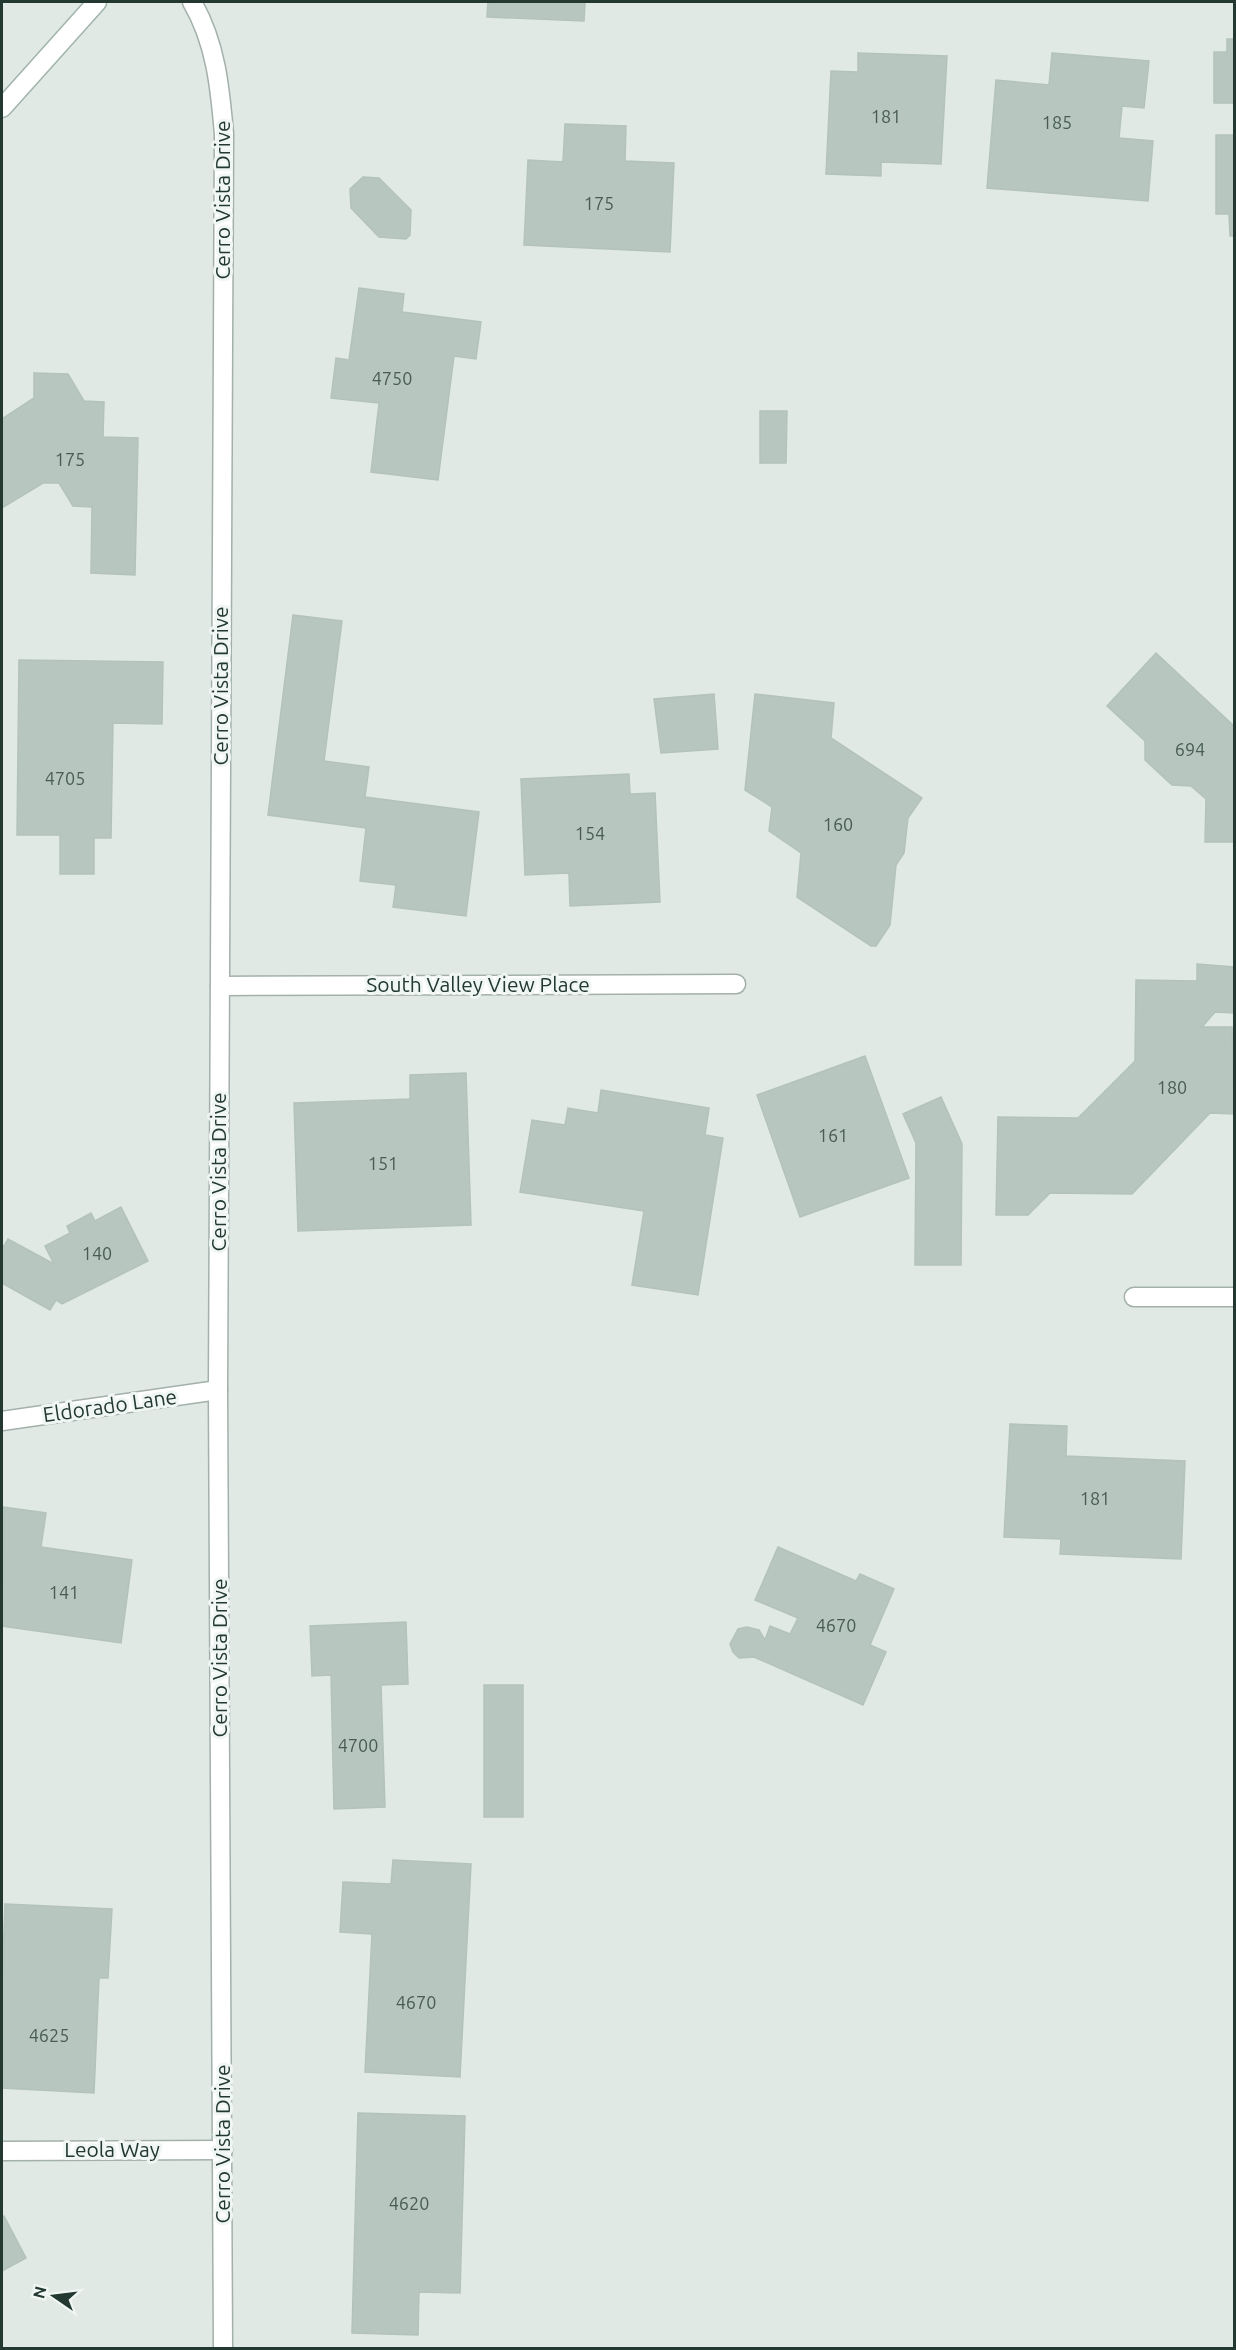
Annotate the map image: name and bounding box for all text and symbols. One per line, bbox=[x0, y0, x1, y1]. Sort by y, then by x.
house number: 181 bbox=[871, 106, 901, 126]
house number: 185 bbox=[1042, 112, 1072, 132]
street label: Cerro Vista Drive bbox=[210, 120, 234, 280]
house number: 175 bbox=[584, 193, 614, 213]
house number: 4750 bbox=[372, 368, 412, 388]
house number: 175 bbox=[55, 449, 85, 469]
street label: Cerro Vista Drive bbox=[208, 606, 232, 766]
house number: 694 bbox=[1175, 739, 1205, 759]
house number: 4705 bbox=[45, 768, 85, 788]
house number: 160 bbox=[823, 814, 853, 834]
house number: 154 bbox=[575, 823, 605, 843]
street label: South Valley View Place bbox=[366, 972, 590, 996]
house number: 180 bbox=[1157, 1077, 1187, 1097]
street label: Cerro Vista Drive bbox=[206, 1092, 230, 1252]
house number: 161 bbox=[818, 1125, 848, 1145]
house number: 151 bbox=[368, 1153, 398, 1173]
house number: 140 bbox=[82, 1243, 112, 1263]
street label: Eldorado Lane bbox=[41, 1384, 178, 1426]
house number: 181 bbox=[1080, 1488, 1110, 1508]
street label: Cerro Vista Drive bbox=[207, 1578, 231, 1738]
house number: 141 bbox=[49, 1582, 79, 1602]
house number: 4670 bbox=[816, 1615, 856, 1635]
house number: 4700 bbox=[338, 1735, 378, 1755]
house number: 4670 bbox=[396, 1992, 436, 2012]
house number: 4625 bbox=[29, 2025, 69, 2045]
street label: Cerro Vista Drive bbox=[210, 2064, 234, 2224]
street label: Leola Way bbox=[64, 2137, 160, 2161]
house number: 4620 bbox=[389, 2193, 429, 2213]
north arrow bbox=[24, 2266, 84, 2326]
text: N bbox=[29, 2284, 50, 2300]

